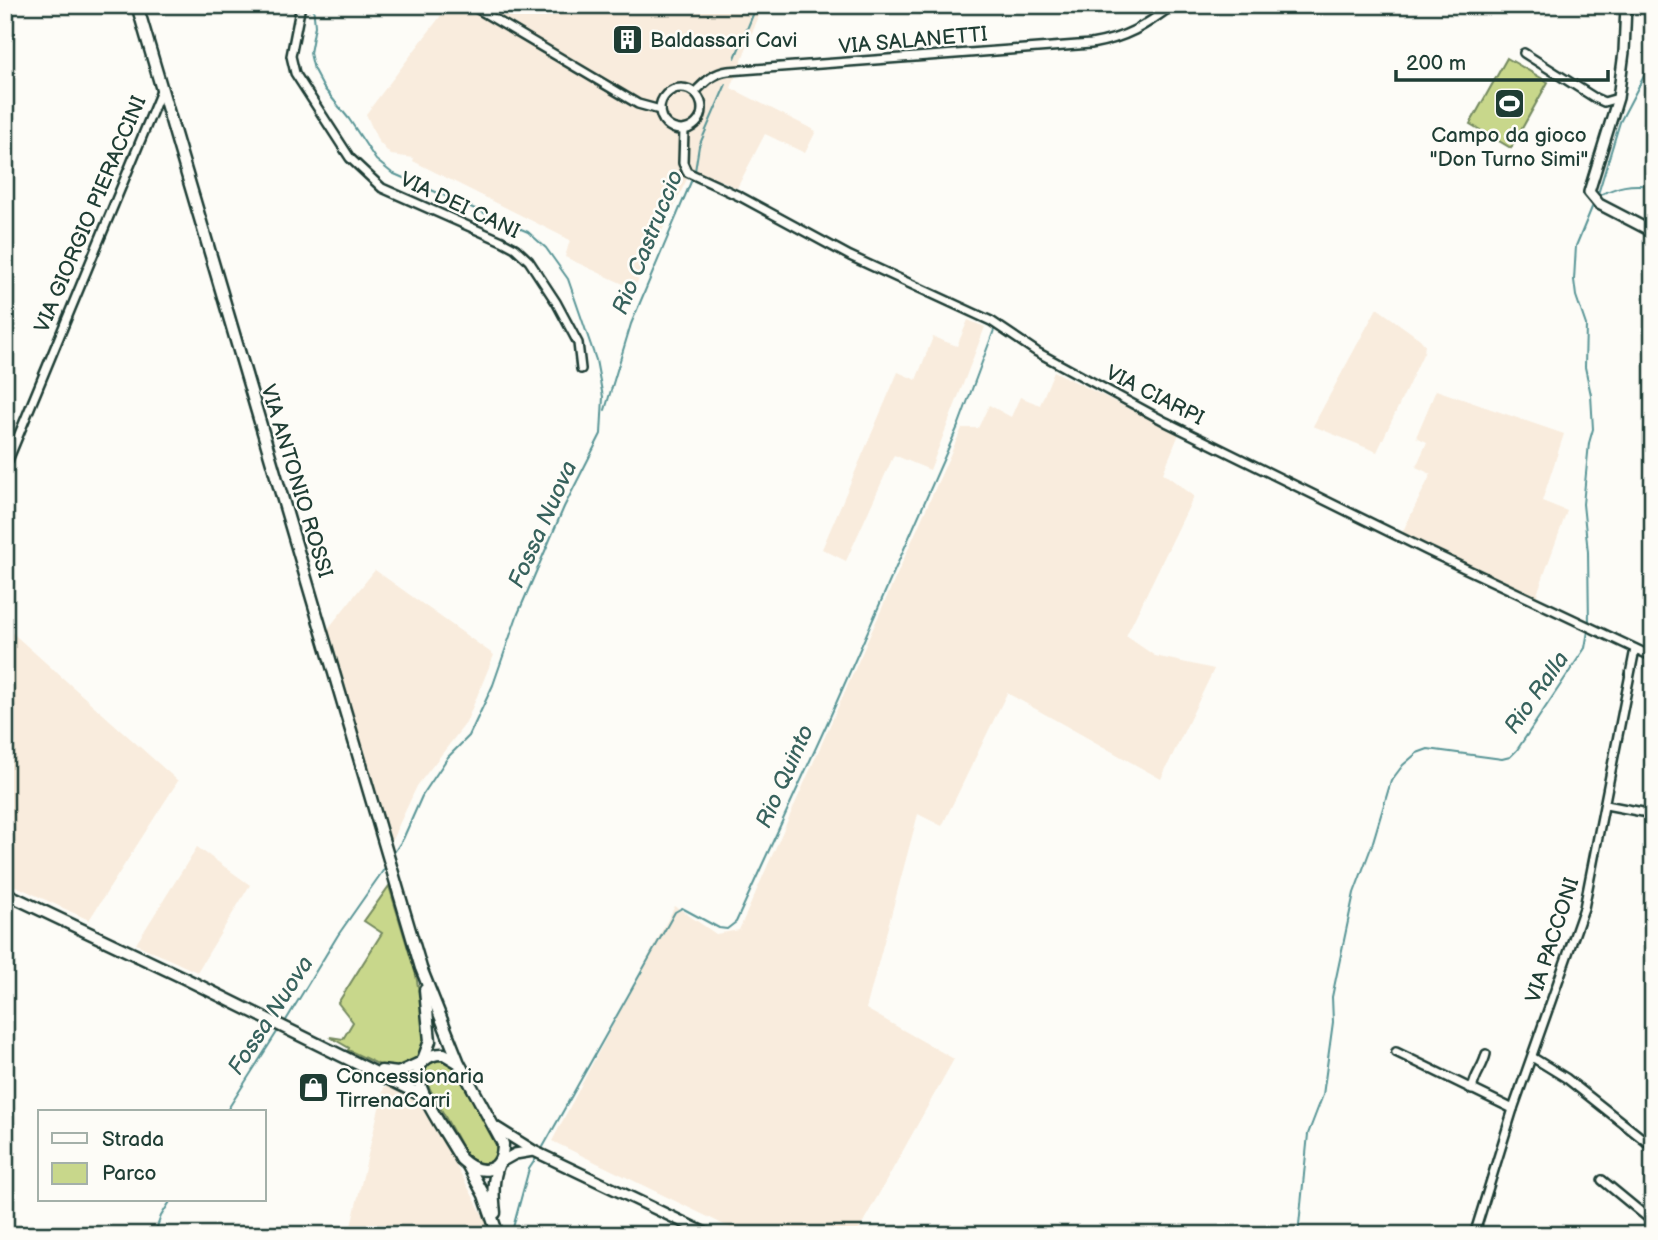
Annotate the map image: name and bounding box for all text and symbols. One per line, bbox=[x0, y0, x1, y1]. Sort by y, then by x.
street label: VIA SALANETTI bbox=[838, 22, 989, 59]
building icon: Baldassari Cavi bbox=[610, 23, 644, 57]
place label: Baldassari Cavi bbox=[650, 28, 797, 53]
scale bar bbox=[1396, 38, 1607, 82]
text: 200 m bbox=[1406, 51, 1466, 76]
sports icon: Campo da gioco "Don Turno Simi" bbox=[1492, 86, 1526, 120]
street label: VIA GIORGIO PIERACCINI bbox=[29, 92, 152, 336]
place label: Campo da gioco "Don Turno Simi" bbox=[1430, 123, 1588, 172]
water label: Rio Castruccio bbox=[606, 166, 690, 319]
street label: VIA DEI CANI bbox=[396, 167, 524, 244]
street label: VIA CIARPI bbox=[1101, 360, 1208, 431]
street label: VIA ANTONIO ROSSI bbox=[255, 382, 338, 581]
water label: Fossa Nuova bbox=[502, 457, 583, 592]
water label: Rio Ralla bbox=[1498, 646, 1575, 739]
water label: Rio Quinto bbox=[750, 721, 820, 832]
street label: VIA PACCONI bbox=[1520, 874, 1584, 1006]
water label: Fossa Nuova bbox=[222, 951, 320, 1080]
place label: Concessionaria TirrenaCarri bbox=[336, 1064, 484, 1113]
shop icon: Concessionaria TirrenaCarri bbox=[296, 1071, 330, 1105]
legend bbox=[38, 1110, 266, 1202]
text: Strada bbox=[102, 1127, 164, 1152]
text: Parco bbox=[102, 1161, 157, 1186]

